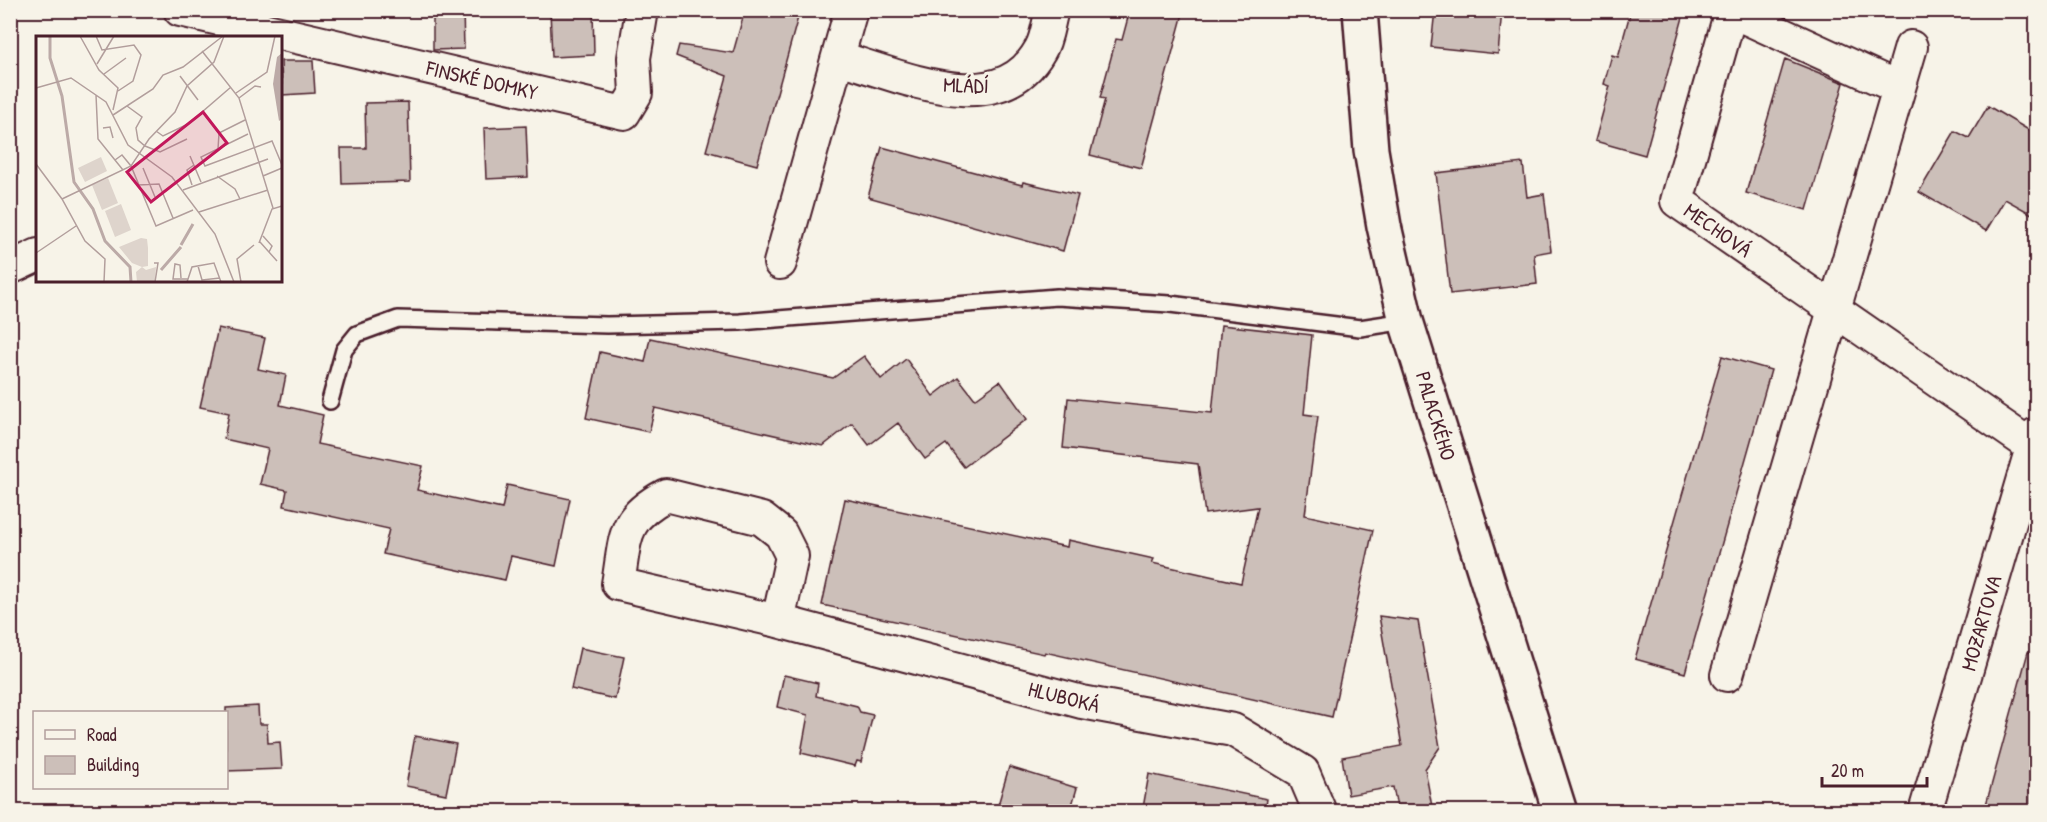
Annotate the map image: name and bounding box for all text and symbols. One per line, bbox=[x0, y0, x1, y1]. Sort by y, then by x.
inset map bbox=[36, 36, 282, 282]
street label: FINSKÉ DOMKY bbox=[423, 53, 541, 107]
street label: MLÁDÍ bbox=[943, 70, 989, 100]
street label: MECHOVÁ bbox=[1678, 196, 1758, 264]
street label: PALACKÉHO bbox=[1409, 368, 1463, 464]
street label: MOZARTOVA bbox=[1954, 572, 2008, 674]
street label: HLUBOKÁ bbox=[1025, 674, 1103, 720]
legend bbox=[33, 711, 228, 789]
text: Road bbox=[87, 722, 117, 747]
scale bar bbox=[1822, 750, 1927, 788]
text: Building bbox=[87, 752, 139, 777]
text: 20 m bbox=[1831, 758, 1864, 783]

